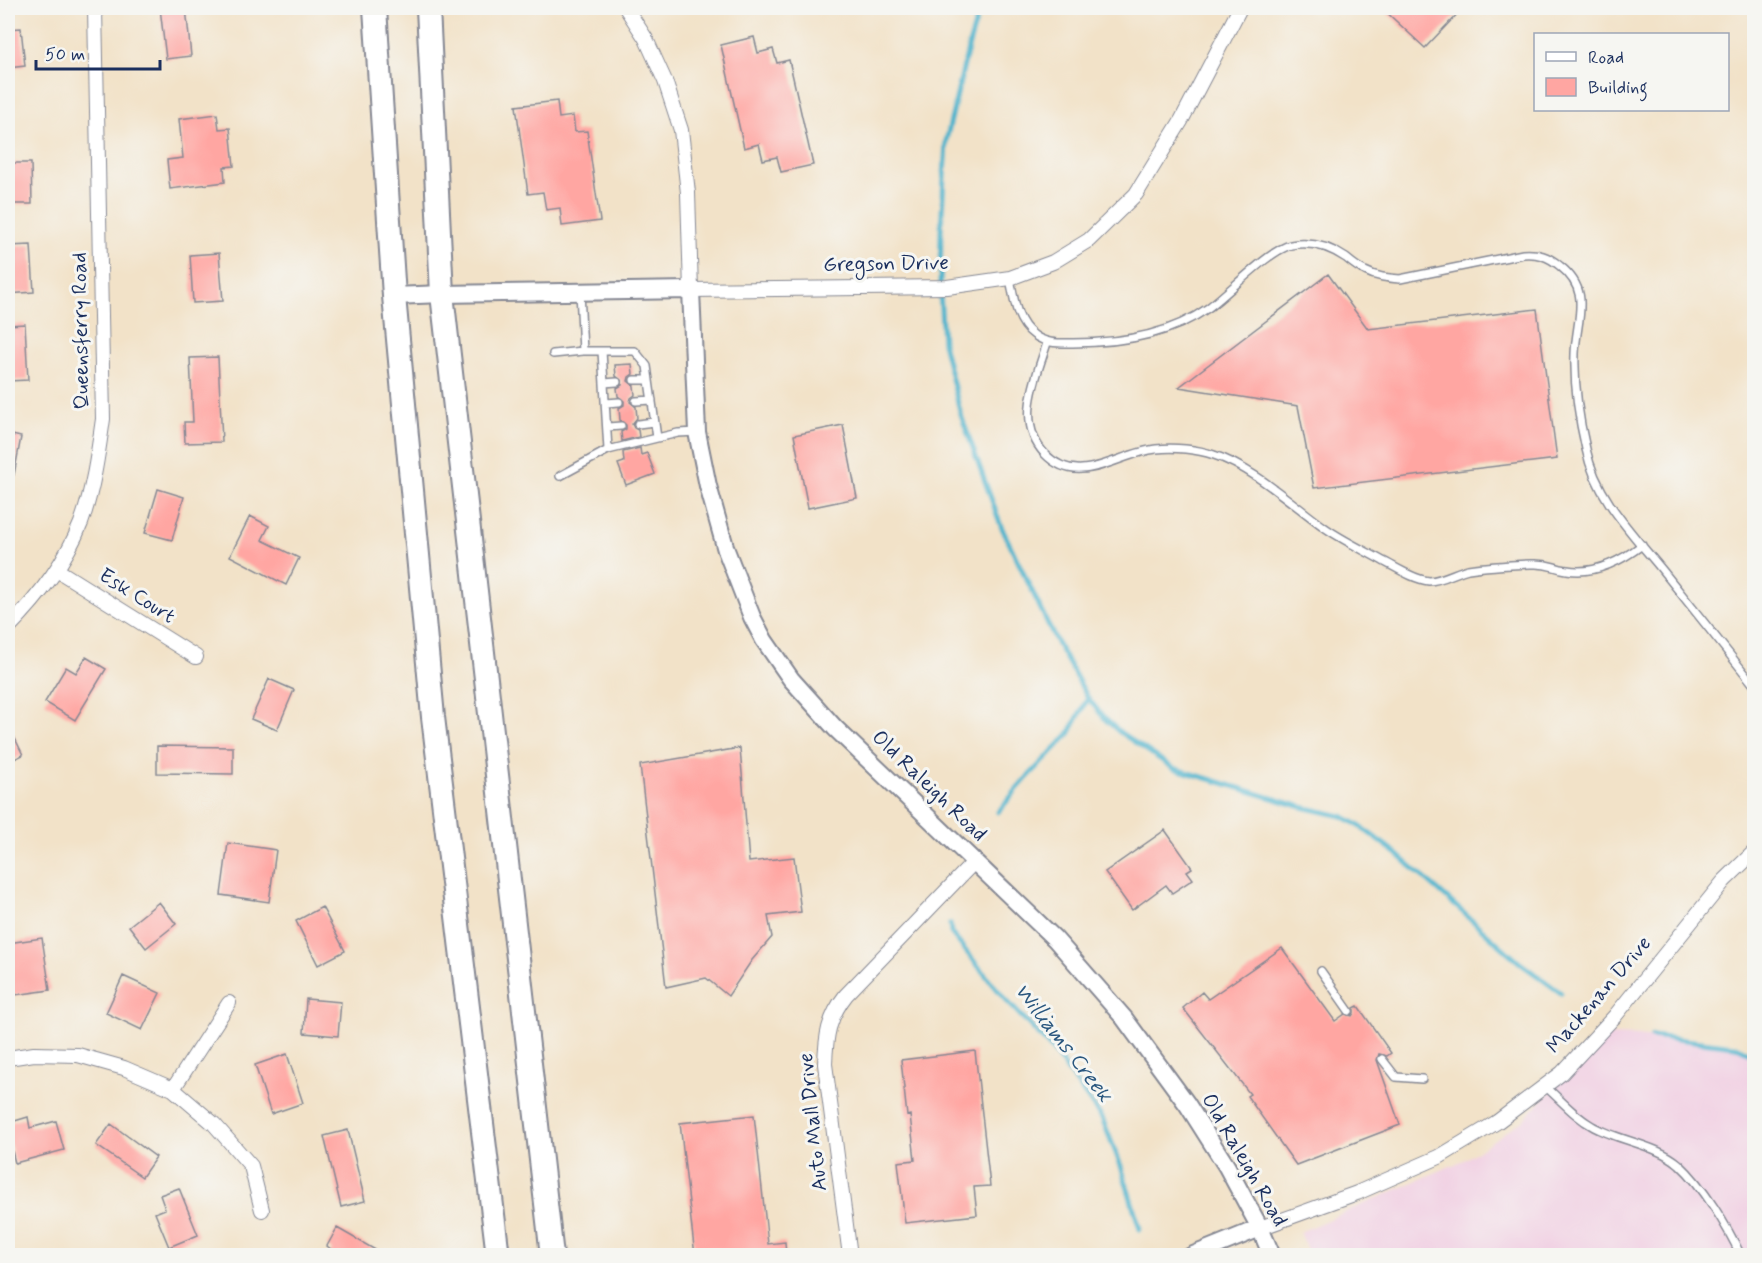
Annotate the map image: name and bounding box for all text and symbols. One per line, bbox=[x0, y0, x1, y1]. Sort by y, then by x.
scale bar bbox=[36, 33, 160, 71]
legend bbox=[1534, 33, 1729, 111]
text: 50 m bbox=[45, 43, 85, 67]
text: Road bbox=[1588, 46, 1624, 70]
text: Building bbox=[1588, 76, 1648, 102]
street label: Gregson Drive bbox=[823, 249, 949, 280]
street label: Queensferry Road bbox=[66, 252, 96, 410]
street label: Esk Court bbox=[93, 562, 181, 631]
street label: Old Raleigh Road bbox=[865, 724, 993, 848]
street label: Mackenan Drive bbox=[1540, 930, 1658, 1060]
water label: Williams Creek bbox=[1008, 978, 1119, 1109]
street label: Auto Mall Drive bbox=[792, 1051, 834, 1193]
street label: Old Raleigh Road bbox=[1194, 1088, 1294, 1232]

